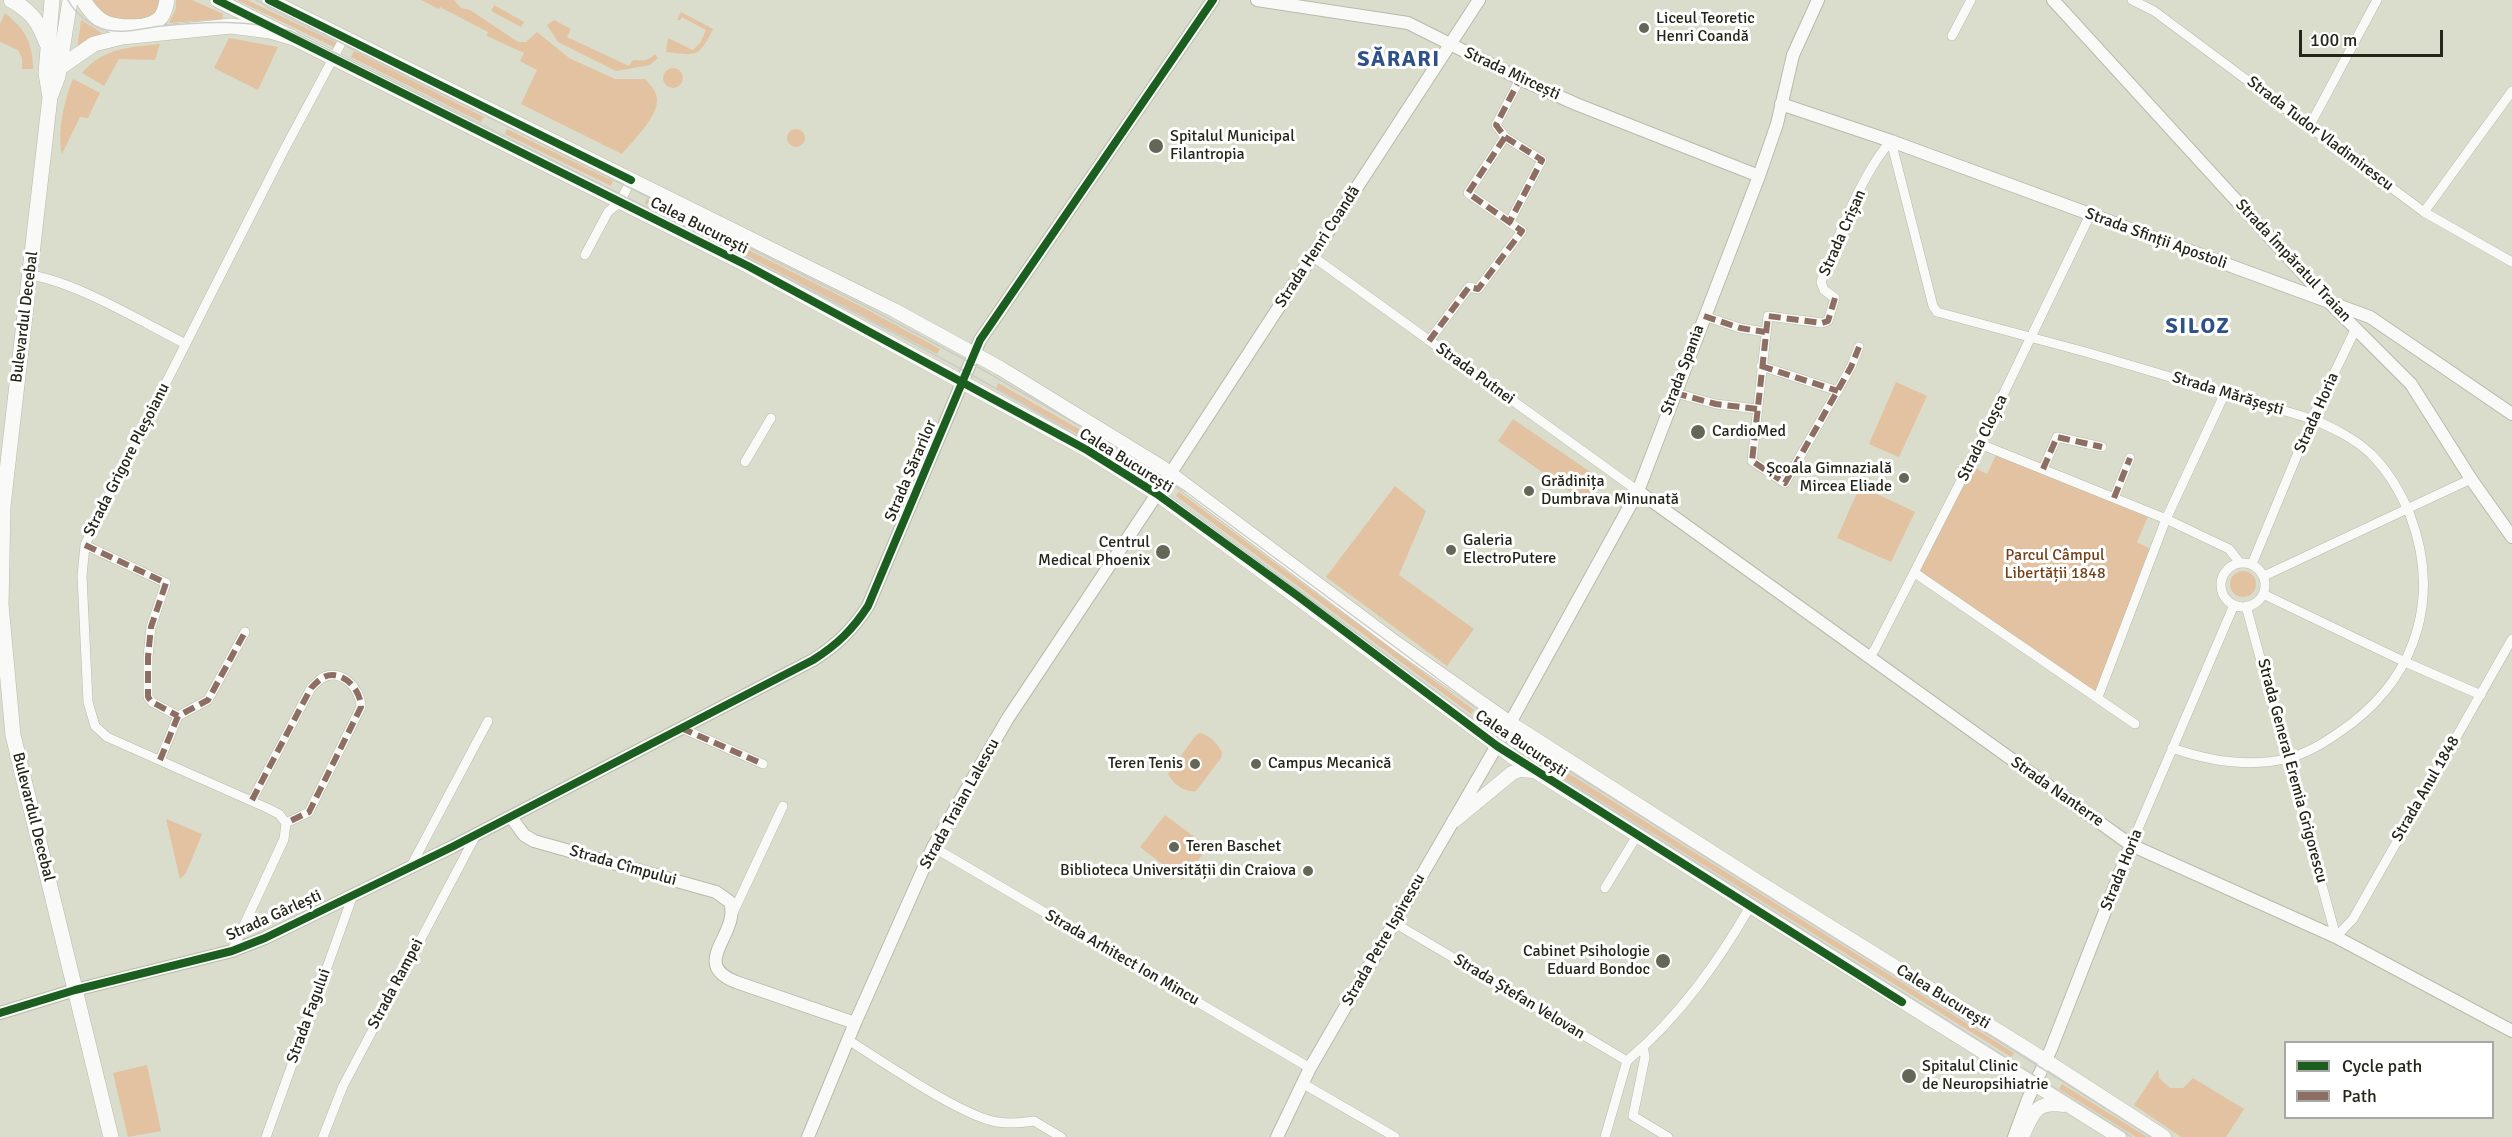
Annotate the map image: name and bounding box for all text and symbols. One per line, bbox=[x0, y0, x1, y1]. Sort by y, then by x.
place label: Liceul Teoretic Henri Coandă bbox=[1656, 9, 1755, 47]
scale bar bbox=[2302, 18, 2446, 56]
marker: Liceul Teoretic Henri Coandă bbox=[1637, 21, 1651, 35]
text: 100 m bbox=[2310, 29, 2357, 51]
street label: Strada Mircești bbox=[1461, 43, 1563, 105]
district label: SĂRARI bbox=[1357, 47, 1441, 73]
street label: Strada Tudor Vladimirescu bbox=[2243, 73, 2397, 195]
place label: Spitalul Municipal Filantropia bbox=[1170, 127, 1295, 165]
marker: Spitalul Municipal Filantropia bbox=[1147, 137, 1165, 155]
street label: Strada Henri Coandă bbox=[1271, 183, 1365, 311]
street label: Strada Crișan bbox=[1815, 187, 1871, 279]
street label: Calea București bbox=[647, 193, 751, 259]
street label: Strada Împăratul Traian bbox=[2231, 196, 2355, 326]
street label: Strada Sfinții Apostoli bbox=[2082, 204, 2230, 274]
street label: Bulevardul Decebal bbox=[7, 250, 43, 384]
district label: SILOZ bbox=[2166, 314, 2230, 340]
street label: Strada Spania bbox=[1657, 322, 1709, 418]
street label: Strada Putnei bbox=[1432, 339, 1518, 409]
street label: Strada Mărășești bbox=[2170, 368, 2286, 420]
street label: Strada Horia bbox=[2291, 370, 2343, 456]
street label: Strada Grigore Pleșoianu bbox=[80, 380, 174, 540]
street label: Strada Cloșca bbox=[1954, 392, 2012, 484]
street label: Strada Sărarilor bbox=[881, 417, 941, 525]
place label: CardioMed bbox=[1712, 422, 1786, 442]
marker: CardioMed bbox=[1689, 423, 1707, 441]
street label: Calea București bbox=[1075, 424, 1177, 498]
place label: Școala Gimnazială Mircea Eliade bbox=[1766, 459, 1892, 497]
marker: Școala Gimnazială Mircea Eliade bbox=[1897, 471, 1911, 485]
place label: Grădinița Dumbrava Minunată bbox=[1541, 472, 1679, 510]
marker: Grădinița Dumbrava Minunată bbox=[1522, 484, 1536, 498]
place label: Galeria ElectroPutere bbox=[1463, 531, 1556, 569]
place label: Centrul Medical Phoenix bbox=[1038, 533, 1150, 571]
marker: Centrul Medical Phoenix bbox=[1154, 543, 1172, 561]
marker: Galeria ElectroPutere bbox=[1444, 543, 1458, 557]
park label: Parcul Câmpul Libertății 1848 bbox=[2004, 546, 2106, 584]
street label: Strada General Eremia Grigorescu bbox=[2253, 657, 2331, 885]
street label: Calea București bbox=[1471, 706, 1571, 782]
street label: Strada Anul 1848 bbox=[2388, 733, 2464, 845]
street label: Strada Traian Lalescu bbox=[916, 735, 1004, 873]
street label: Bulevardul Decebal bbox=[8, 750, 58, 884]
street label: Strada Nanterre bbox=[2007, 753, 2107, 831]
place label: Teren Tenis bbox=[1108, 754, 1183, 774]
place label: Campus Mecanică bbox=[1268, 754, 1391, 774]
marker: Teren Tenis bbox=[1188, 757, 1202, 771]
marker: Campus Mecanică bbox=[1249, 757, 1263, 771]
street label: Strada Horia bbox=[2097, 826, 2147, 914]
place label: Teren Baschet bbox=[1186, 837, 1281, 857]
marker: Teren Baschet bbox=[1167, 840, 1181, 854]
street label: Strada Cîmpului bbox=[567, 842, 679, 890]
place label: Biblioteca Universității din Craiova bbox=[1060, 861, 1296, 881]
marker: Biblioteca Universității din Craiova bbox=[1301, 864, 1315, 878]
street label: Strada Petre Ispirescu bbox=[1338, 871, 1430, 1009]
street label: Strada Gârlești bbox=[223, 886, 325, 946]
street label: Strada Arhitect Ion Mincu bbox=[1042, 906, 1202, 1010]
street label: Strada Rampei bbox=[364, 936, 428, 1032]
place label: Cabinet Psihologie Eduard Bondoc bbox=[1523, 942, 1650, 980]
street label: Strada Ștefan Velovan bbox=[1450, 950, 1588, 1044]
marker: Cabinet Psihologie Eduard Bondoc bbox=[1654, 952, 1672, 970]
street label: Calea București bbox=[1892, 960, 1994, 1034]
street label: Strada Fagului bbox=[283, 966, 335, 1066]
legend bbox=[2284, 1041, 2494, 1119]
text: Cycle path bbox=[2342, 1055, 2422, 1077]
place label: Spitalul Clinic de Neuropsihiatrie bbox=[1922, 1057, 2048, 1095]
marker: Spitalul Clinic de Neuropsihiatrie bbox=[1900, 1067, 1918, 1085]
text: Path bbox=[2342, 1085, 2377, 1107]

